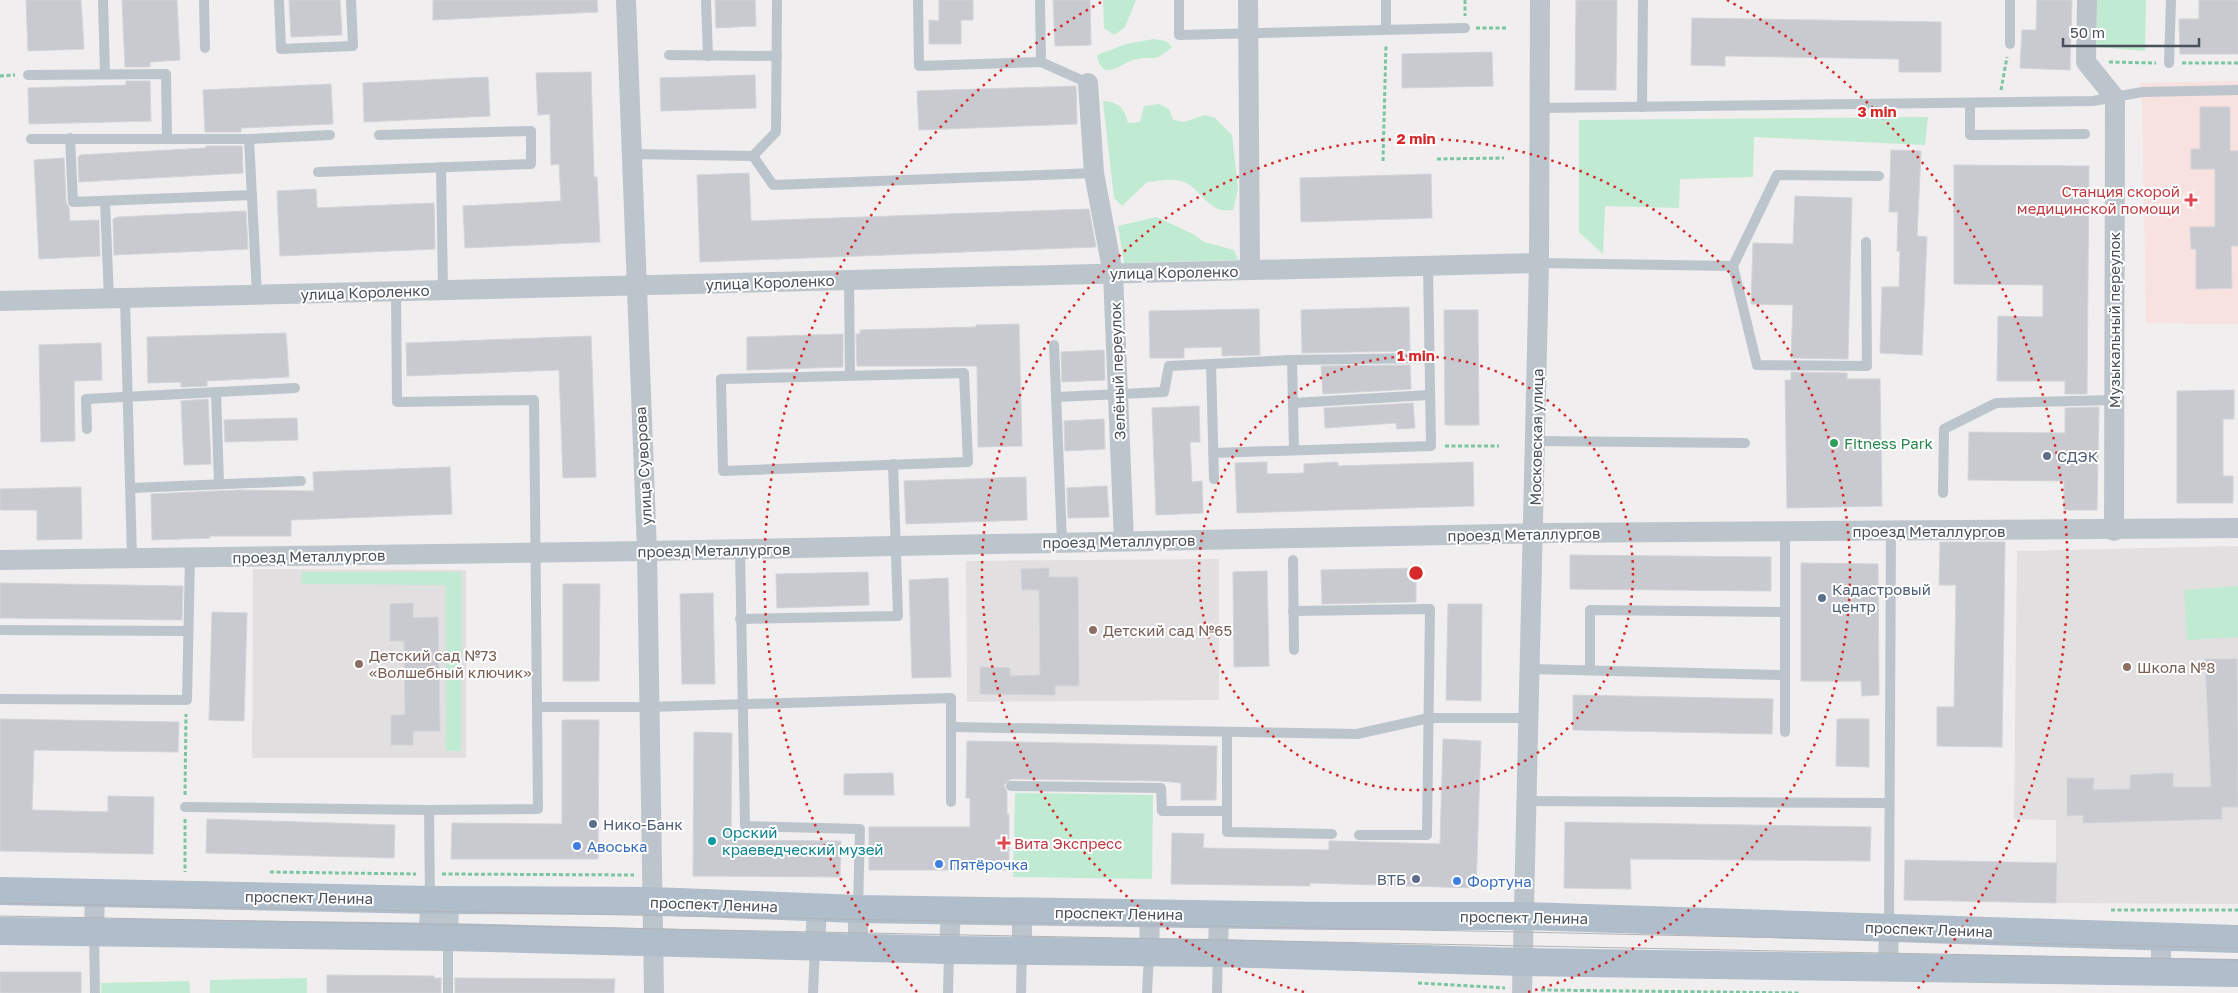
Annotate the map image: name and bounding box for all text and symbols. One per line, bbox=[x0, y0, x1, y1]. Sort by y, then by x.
scale bar bbox=[2063, 15, 2199, 47]
text: 50 m bbox=[2070, 23, 2105, 41]
text: 3 min bbox=[1857, 102, 1897, 120]
text: 2 min bbox=[1396, 129, 1436, 147]
place label: Станция скорой медицинской помощи bbox=[2017, 182, 2180, 217]
marker: Станция скорой медицинской помощи bbox=[2184, 193, 2198, 207]
street label: Музыкальный переулок bbox=[2105, 232, 2123, 408]
street label: улица Короленко bbox=[1109, 262, 1239, 282]
street label: улица Короленко bbox=[705, 271, 835, 293]
street label: улица Короленко bbox=[300, 281, 430, 303]
street label: Зелёный переулок bbox=[1106, 301, 1128, 440]
text: 1 min bbox=[1397, 346, 1435, 364]
street label: Московская улица bbox=[1526, 368, 1546, 506]
street label: улица Суворова bbox=[631, 406, 655, 526]
place label: Fitness Park bbox=[1844, 434, 1934, 452]
marker: Fitness Park bbox=[1828, 437, 1840, 449]
place label: СДЭК bbox=[2057, 447, 2099, 465]
marker: СДЭК bbox=[2041, 450, 2053, 462]
street label: проезд Металлургов bbox=[1852, 522, 2006, 540]
street label: проезд Металлургов bbox=[1447, 524, 1601, 544]
street label: проезд Металлургов bbox=[1042, 531, 1196, 551]
street label: проезд Металлургов bbox=[637, 540, 791, 560]
street label: проезд Металлургов bbox=[232, 546, 386, 566]
centre of rings bbox=[1407, 564, 1425, 582]
place label: Кадастровый центр bbox=[1832, 580, 1931, 615]
marker: Кадастровый центр bbox=[1816, 592, 1828, 604]
place label: Детский сад №65 bbox=[1103, 621, 1232, 639]
marker: Детский сад №65 bbox=[1087, 624, 1099, 636]
place label: Детский сад №73 «Волшебный ключик» bbox=[369, 646, 531, 681]
marker: Детский сад №73 «Волшебный ключик» bbox=[353, 658, 365, 670]
place label: Школа №8 bbox=[2137, 658, 2215, 676]
marker: Школа №8 bbox=[2121, 661, 2133, 673]
place label: Нико-Банк bbox=[603, 815, 683, 833]
marker: Нико-Банк bbox=[587, 818, 599, 830]
place label: Орский краеведческий музей bbox=[722, 823, 883, 858]
place label: Вита Экспресс bbox=[1014, 834, 1122, 852]
marker: Орский краеведческий музей bbox=[706, 835, 718, 847]
place label: Авоська bbox=[587, 837, 648, 855]
marker: Вита Экспресс bbox=[998, 837, 1010, 849]
marker: Авоська bbox=[571, 840, 583, 852]
place label: Пятёрочка bbox=[949, 855, 1028, 873]
marker: Пятёрочка bbox=[933, 858, 945, 870]
place label: ВТБ bbox=[1377, 870, 1406, 888]
place label: Фортуна bbox=[1467, 872, 1532, 890]
marker: ВТБ bbox=[1410, 873, 1422, 885]
marker: Фортуна bbox=[1451, 875, 1463, 887]
street label: проспект Ленина bbox=[245, 887, 373, 907]
street label: проспект Ленина bbox=[650, 893, 778, 915]
street label: проспект Ленина bbox=[1055, 903, 1183, 923]
street label: проспект Ленина bbox=[1460, 907, 1588, 927]
street label: проспект Ленина bbox=[1865, 918, 1993, 940]

